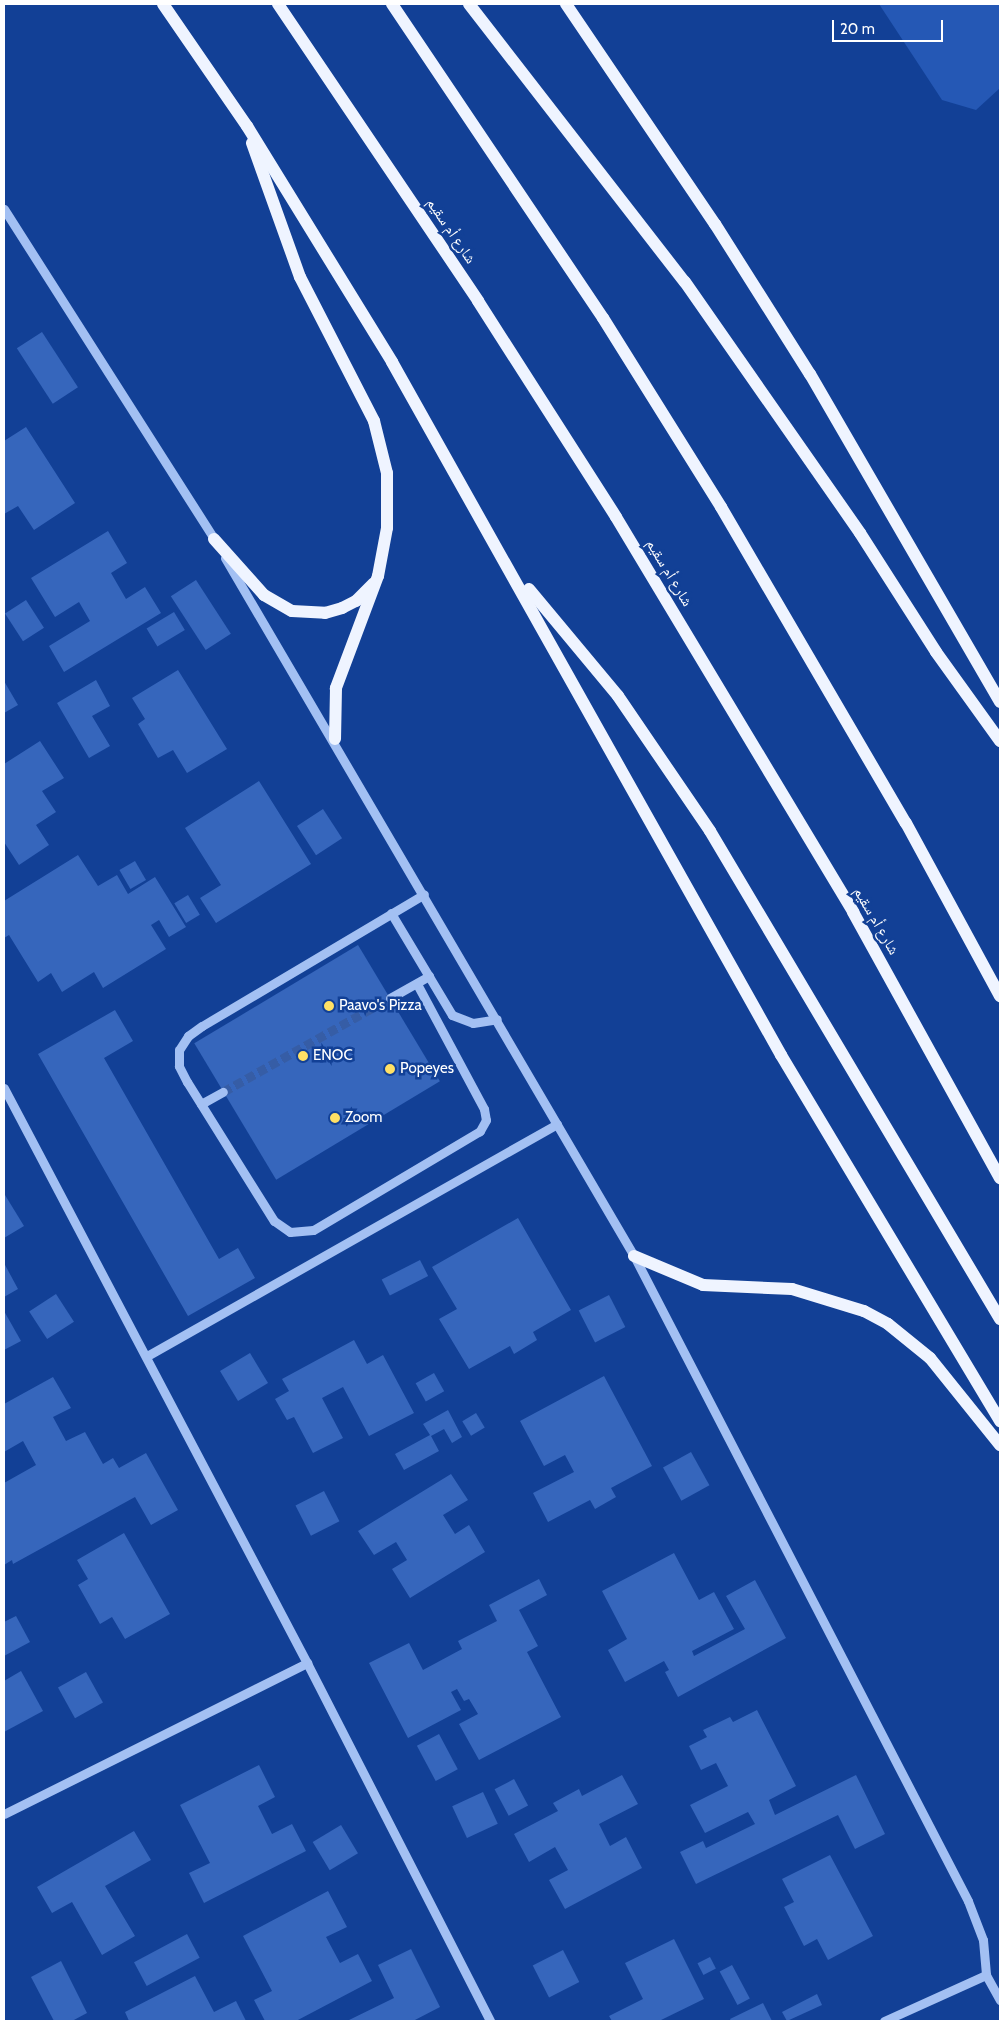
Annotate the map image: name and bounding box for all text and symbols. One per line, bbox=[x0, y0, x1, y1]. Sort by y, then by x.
scale bar bbox=[834, 10, 945, 42]
text: 20 m bbox=[840, 20, 875, 38]
street label: شارع أم سقيم bbox=[423, 195, 479, 267]
street label: شارع أم سقيم bbox=[642, 536, 696, 610]
street label: شارع أم سقيم bbox=[849, 884, 903, 958]
place label: Paavo's Pizza bbox=[339, 997, 422, 1015]
marker: Paavo's Pizza bbox=[323, 1000, 335, 1012]
place label: ENOC bbox=[313, 1047, 353, 1065]
marker: ENOC bbox=[297, 1050, 309, 1062]
place label: Popeyes bbox=[400, 1060, 454, 1078]
marker: Popeyes bbox=[384, 1063, 396, 1075]
place label: Zoom bbox=[345, 1109, 382, 1127]
marker: Zoom bbox=[329, 1112, 341, 1124]

